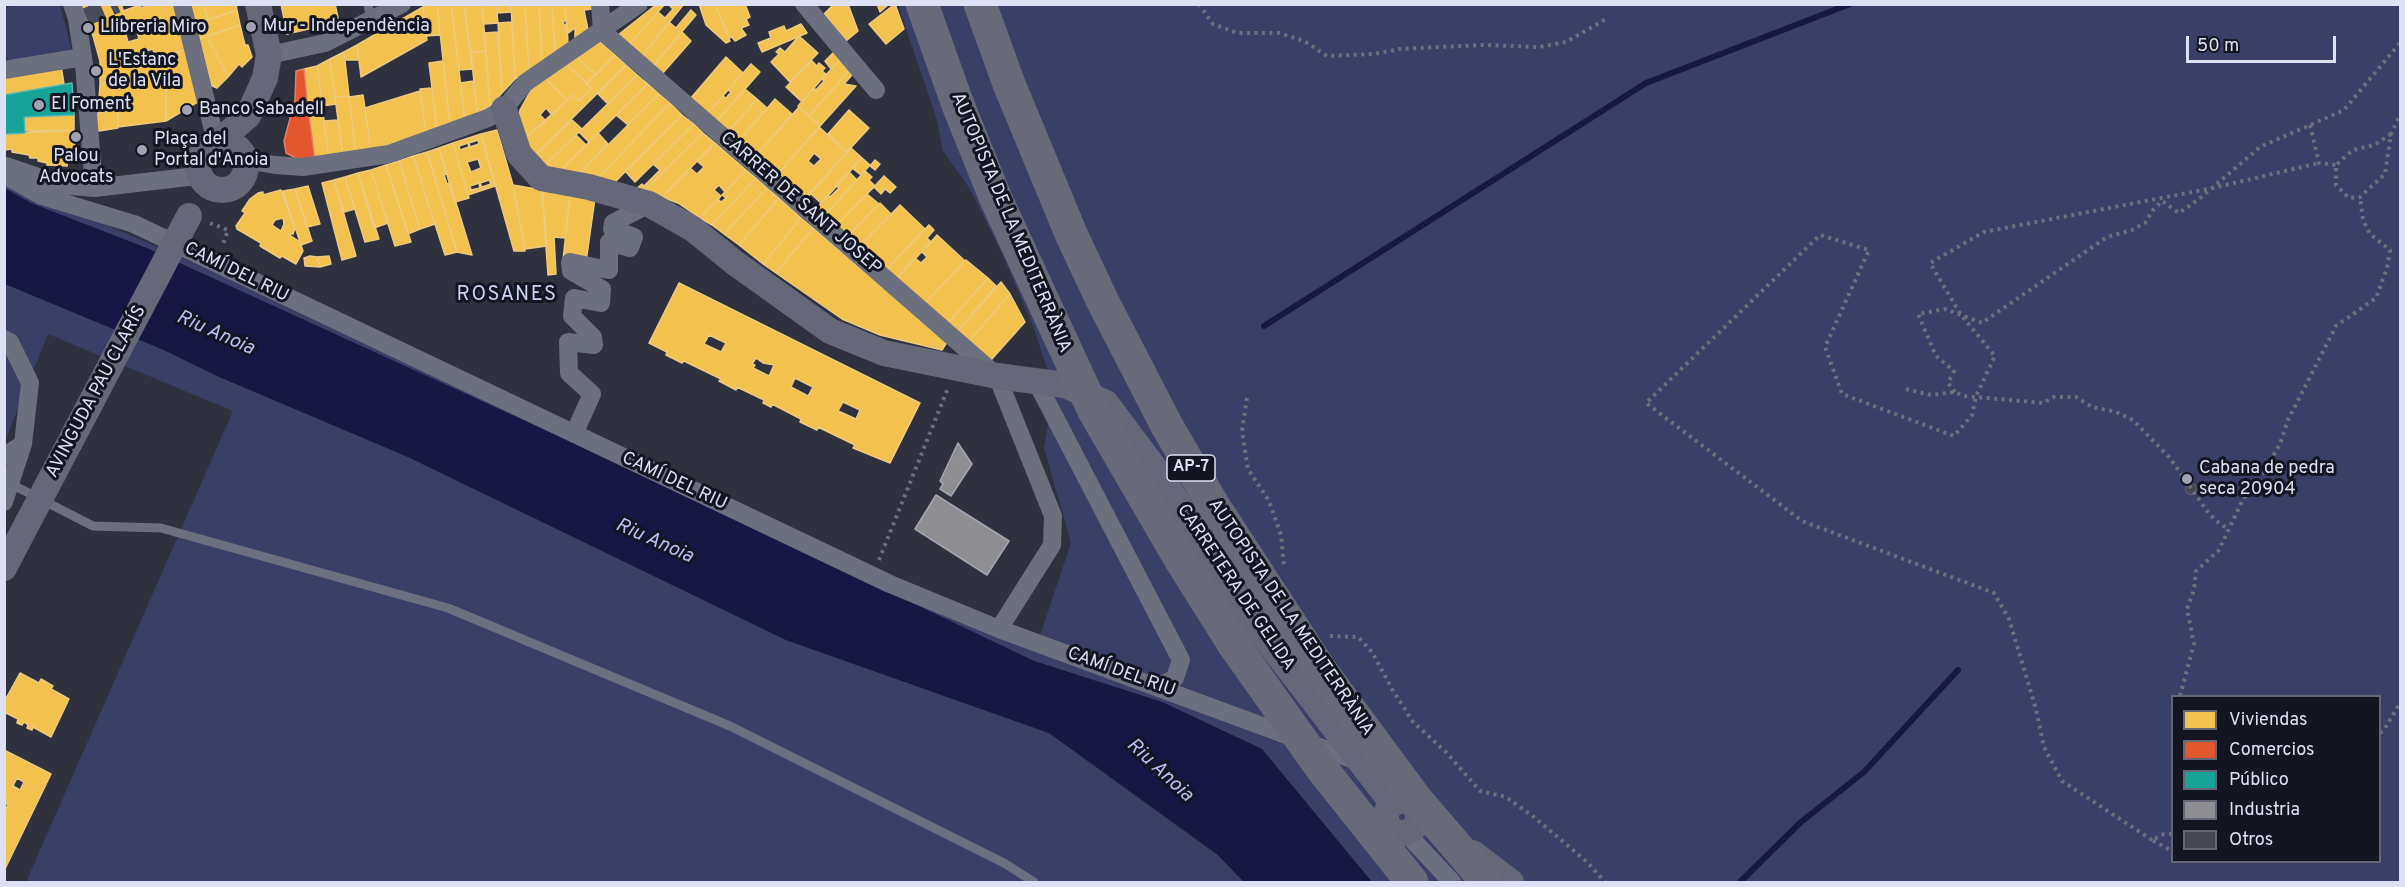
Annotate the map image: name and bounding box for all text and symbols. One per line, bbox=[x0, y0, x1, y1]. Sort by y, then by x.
place label: Mur - Independència bbox=[263, 16, 430, 38]
place label: Llibreria Miro bbox=[100, 17, 207, 39]
marker: Mur - Independència bbox=[244, 20, 258, 34]
marker: Llibreria Miro bbox=[81, 21, 95, 35]
scale bar bbox=[2189, 24, 2339, 62]
text: 50 m bbox=[2197, 35, 2239, 58]
place label: L'Estanc de la Vila bbox=[108, 50, 181, 92]
marker: L'Estanc de la Vila bbox=[89, 64, 103, 78]
street label: AUTOPISTA DE LA MEDITERRÀNIA bbox=[945, 90, 1075, 356]
place label: El Foment bbox=[51, 94, 131, 116]
marker: El Foment bbox=[32, 98, 46, 112]
place label: Banco Sabadell bbox=[199, 99, 324, 121]
marker: Banco Sabadell bbox=[180, 103, 194, 117]
street label: CARRER DE SANT JOSEP bbox=[715, 128, 885, 280]
place label: Plaça del Portal d'Anoia bbox=[154, 129, 268, 172]
marker: Palou Advocats bbox=[69, 130, 83, 144]
marker: Plaça del Portal d'Anoia bbox=[135, 143, 149, 157]
place label: Palou Advocats bbox=[39, 146, 113, 188]
street label: CAMÍ DEL RIU bbox=[180, 238, 292, 308]
district label: ROSANES bbox=[457, 284, 557, 308]
street label: AVINGUDA PAU CLARÍS bbox=[42, 302, 152, 482]
water label: Riu Anoia bbox=[172, 306, 258, 362]
street label: CAMÍ DEL RIU bbox=[618, 448, 730, 516]
road number: AP-7 bbox=[1167, 455, 1215, 481]
place label: Cabana de pedra seca 20904 bbox=[2199, 458, 2335, 500]
marker: Cabana de pedra seca 20904 bbox=[2180, 472, 2194, 486]
street label: AUTOPISTA DE LA MEDITERRÀNIA bbox=[1203, 496, 1377, 740]
street label: CARRETERA DE GELIDA bbox=[1171, 501, 1299, 675]
water label: Riu Anoia bbox=[611, 514, 697, 570]
street label: CAMÍ DEL RIU bbox=[1064, 643, 1178, 703]
legend bbox=[2171, 695, 2381, 863]
text: Viviendas bbox=[2229, 709, 2307, 732]
water label: Riu Anoia bbox=[1121, 734, 1197, 808]
text: Comercios bbox=[2229, 739, 2315, 762]
text: Público bbox=[2229, 769, 2289, 792]
text: Industria bbox=[2229, 799, 2300, 822]
text: Otros bbox=[2229, 829, 2273, 852]

